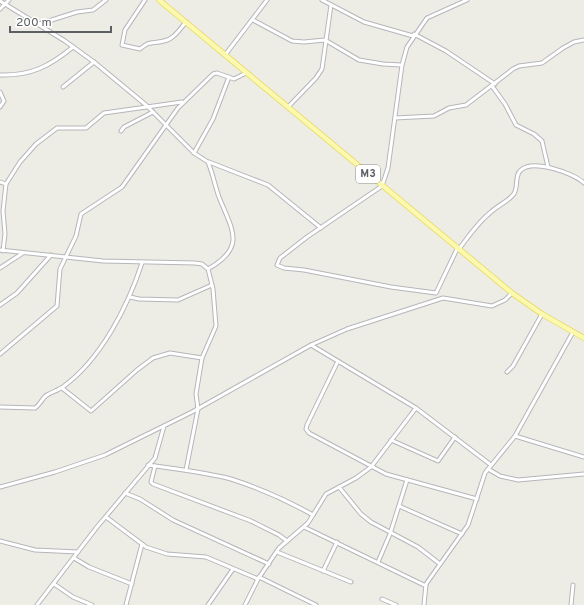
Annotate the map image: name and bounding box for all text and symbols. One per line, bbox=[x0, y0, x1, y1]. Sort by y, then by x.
scale bar bbox=[10, 8, 111, 34]
text: 200 m bbox=[16, 15, 52, 31]
road number: M3 bbox=[356, 165, 380, 183]

